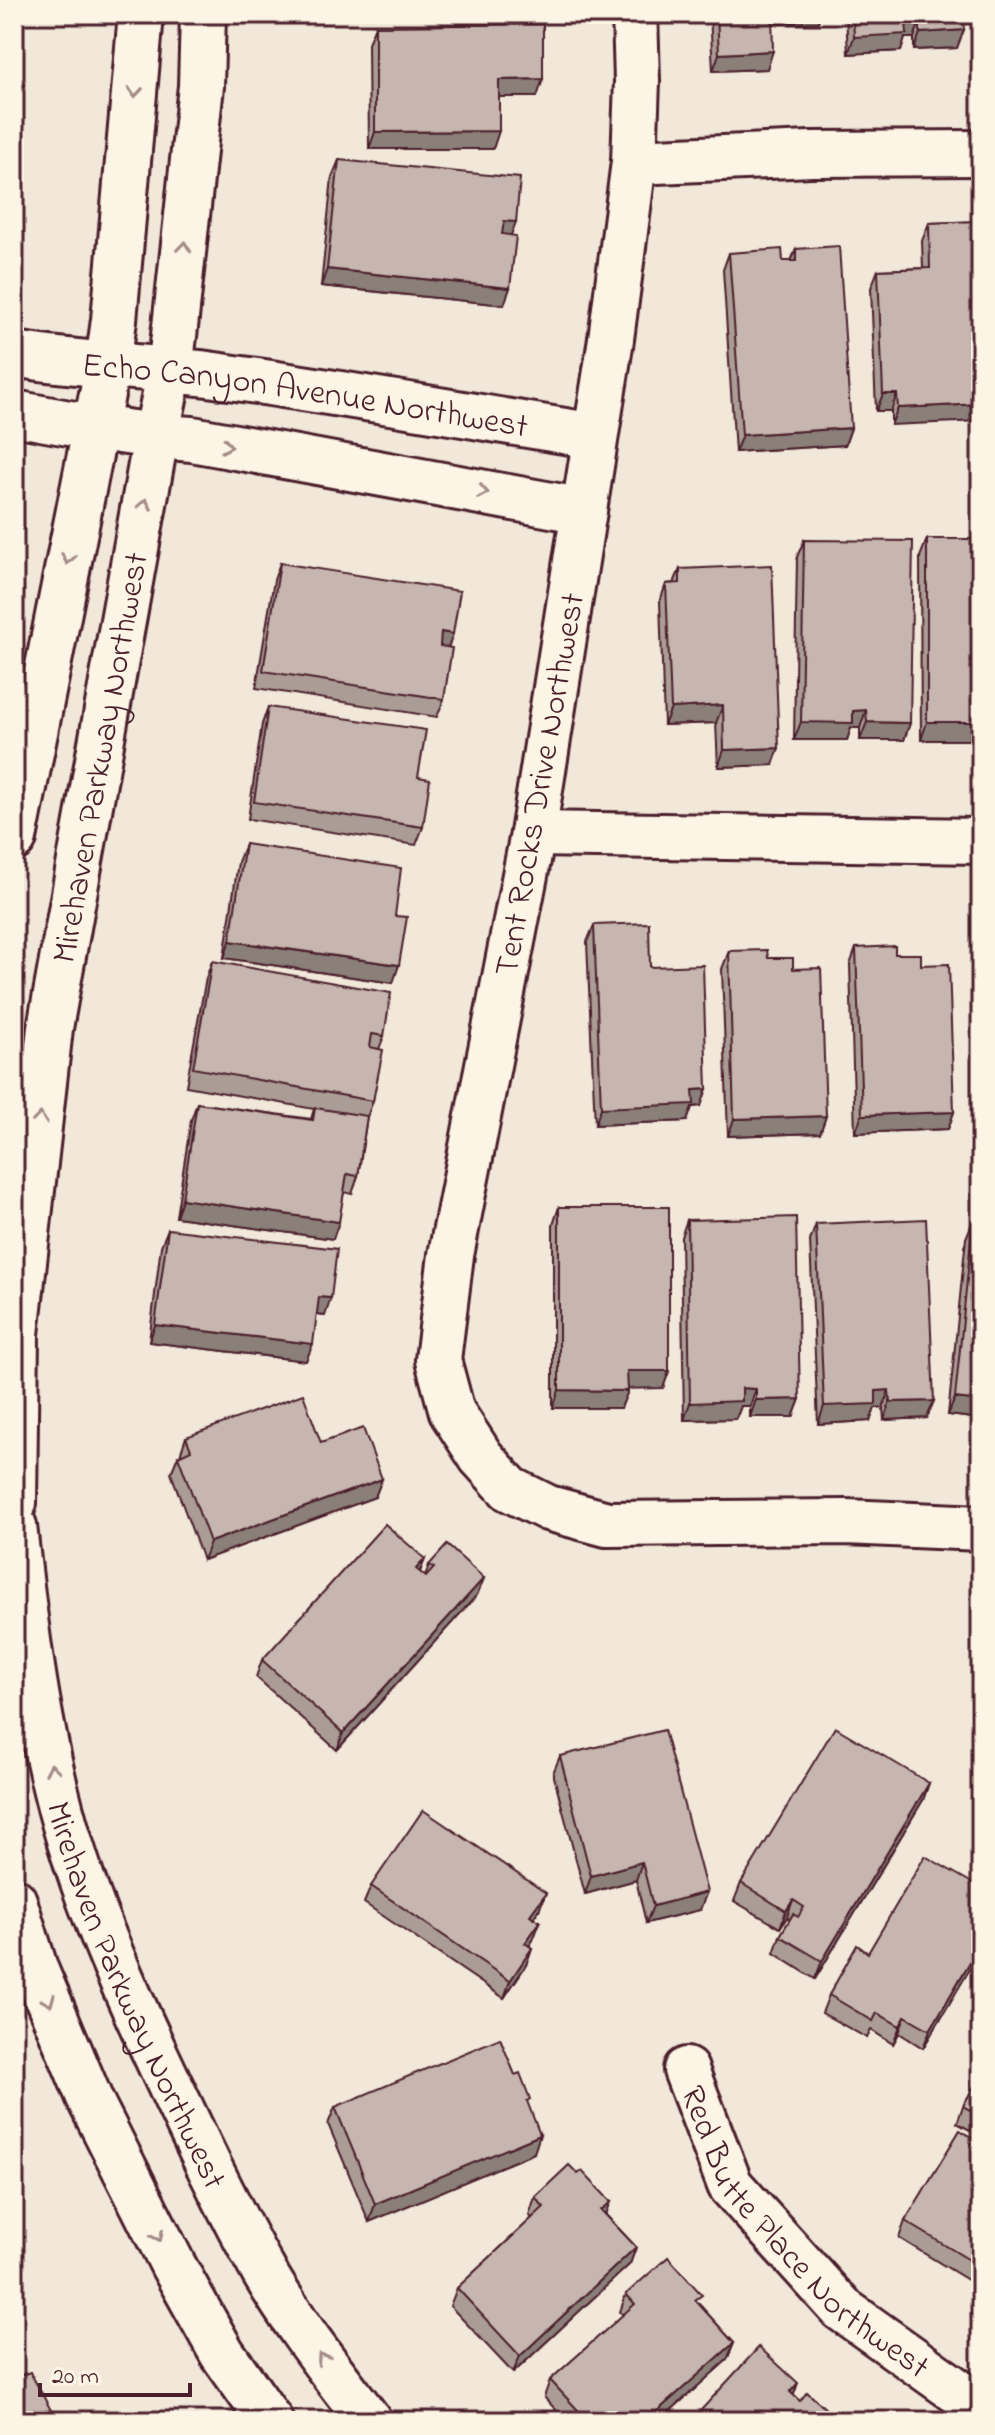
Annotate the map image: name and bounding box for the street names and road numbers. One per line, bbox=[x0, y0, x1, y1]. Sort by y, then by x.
street label: Echo Canyon Avenue Northwest bbox=[80, 342, 532, 454]
street label: Mirehaven Parkway Northwest bbox=[41, 549, 164, 967]
street label: Tent Rocks Drive Northwest bbox=[484, 589, 600, 980]
street label: Mirehaven Parkway Northwest bbox=[31, 1797, 237, 2199]
street label: Red Butte Place Northwest bbox=[665, 2079, 939, 2393]

